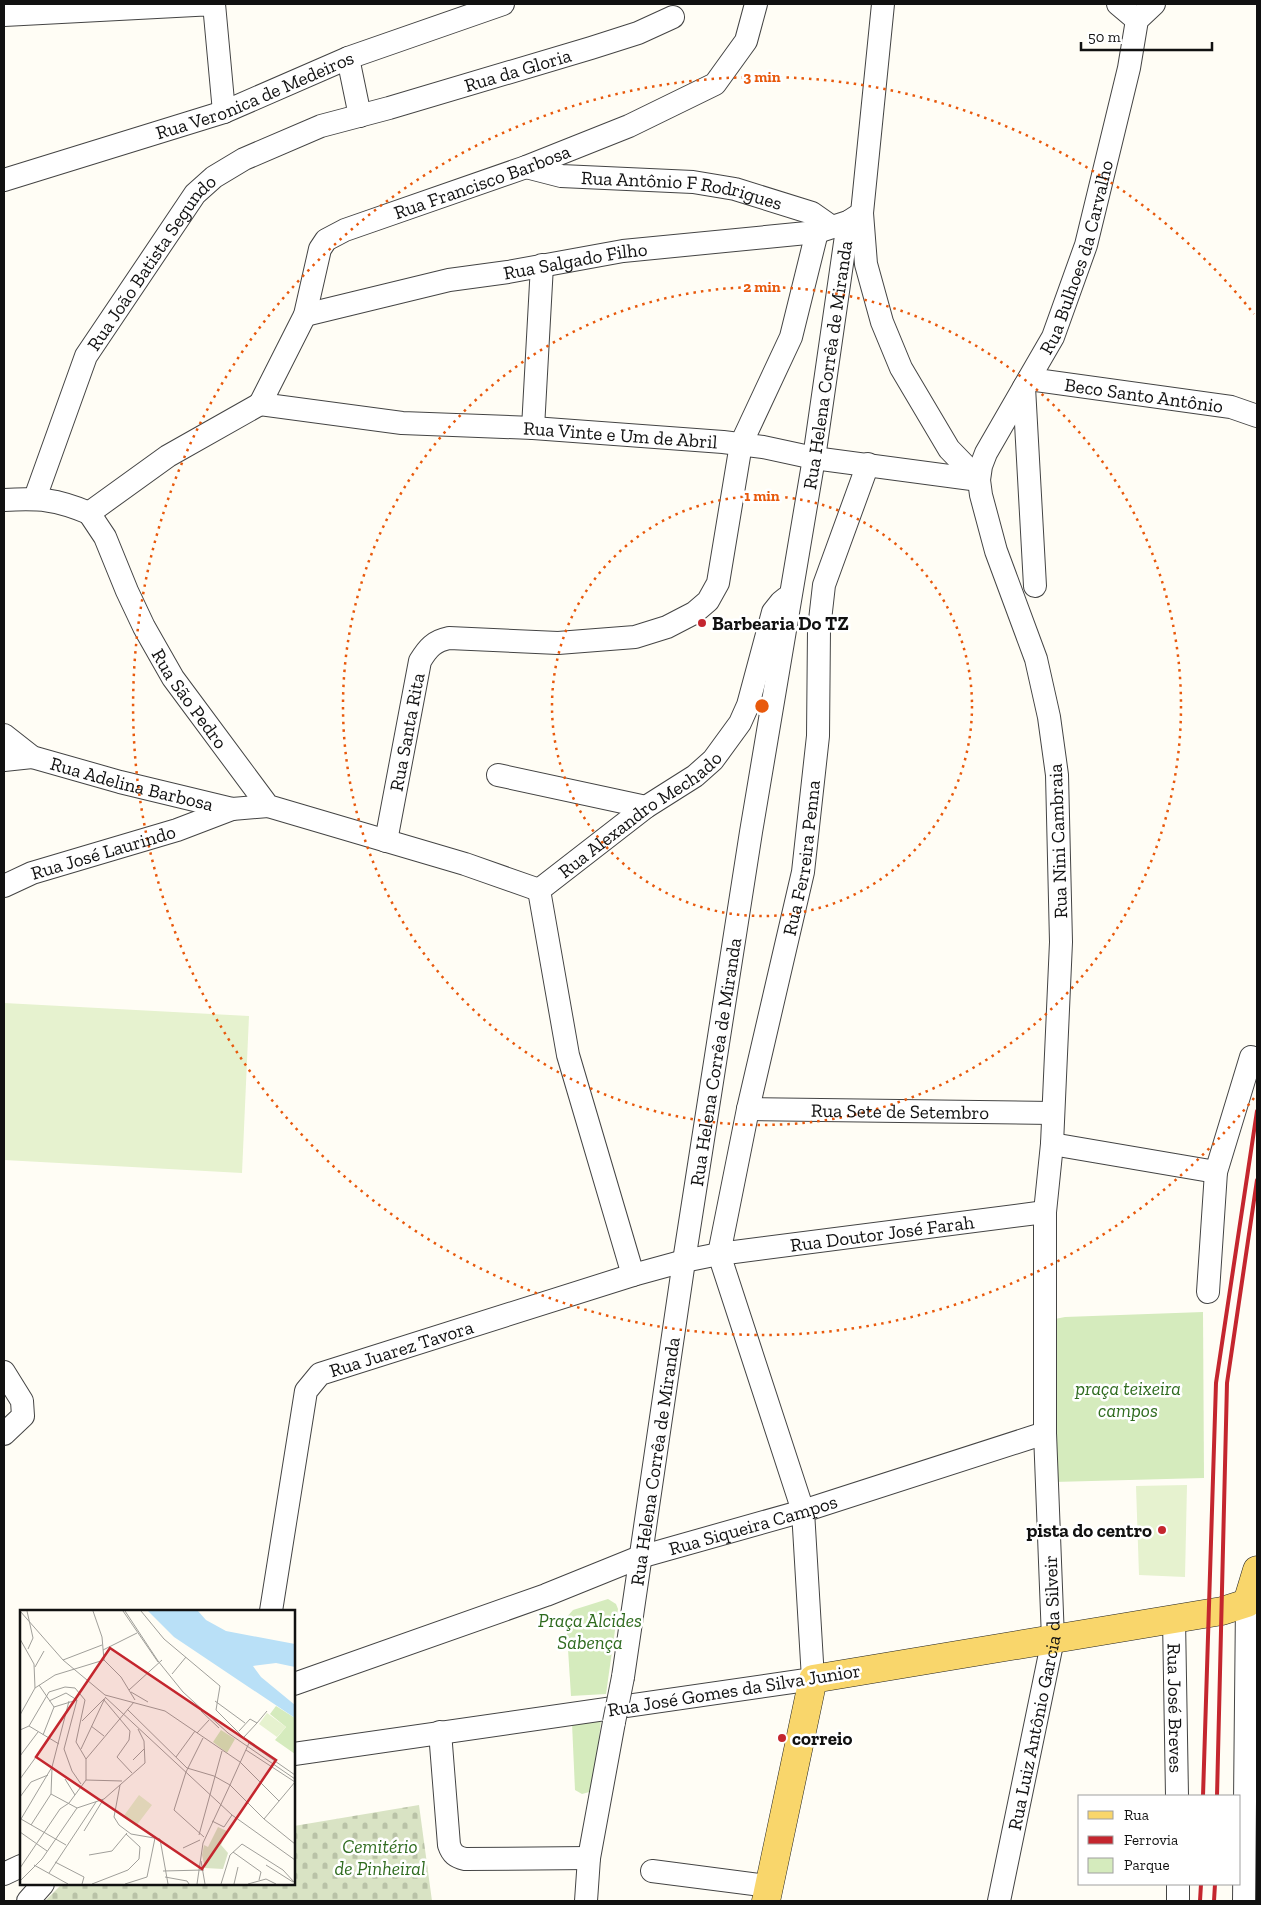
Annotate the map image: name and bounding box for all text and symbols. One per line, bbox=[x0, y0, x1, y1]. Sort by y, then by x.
scale bar bbox=[1081, 20, 1212, 52]
text: 50 m bbox=[1088, 28, 1121, 46]
street label: Rua da Gloria bbox=[462, 43, 574, 97]
street label: Rua Veronica de Medeiros bbox=[153, 45, 357, 144]
text: 3 min bbox=[743, 68, 781, 86]
street label: Rua Francisco Barbosa bbox=[391, 139, 574, 224]
street label: Rua Bulhoes da Carvalho bbox=[1034, 157, 1118, 358]
street label: Rua Antônio F Rodrigues bbox=[581, 165, 785, 215]
street label: Rua João Batista Segundo bbox=[82, 169, 221, 355]
street label: Rua Salgado Filho bbox=[501, 237, 649, 284]
street label: Rua Helena Corrêa de Miranda bbox=[797, 239, 857, 491]
text: 2 min bbox=[743, 278, 781, 296]
street label: Beco Santo Antônio bbox=[1063, 373, 1225, 417]
street label: Rua Vinte e Um de Abril bbox=[523, 416, 718, 453]
text: 1 min bbox=[744, 487, 780, 505]
place label: Barbearia Do TZ bbox=[712, 612, 849, 635]
marker: Barbearia Do TZ bbox=[696, 617, 708, 629]
street label: Rua São Pedro bbox=[147, 644, 233, 753]
street label: Rua Santa Rita bbox=[384, 671, 429, 793]
centre of rings bbox=[753, 697, 771, 715]
street label: Rua Alexandro Mechado bbox=[553, 747, 727, 883]
street label: Rua Adelina Barbosa bbox=[48, 751, 216, 816]
street label: Rua Nini Cambraia bbox=[1044, 763, 1072, 919]
street label: Rua Ferreira Penna bbox=[777, 779, 825, 938]
street label: Rua José Laurindo bbox=[28, 820, 178, 884]
street label: Rua Helena Corrêa de Miranda bbox=[684, 936, 746, 1188]
street label: Rua Sete de Setembro bbox=[811, 1098, 990, 1124]
street label: Rua Doutor José Farah bbox=[789, 1210, 976, 1256]
street label: Rua Juarez Tavora bbox=[326, 1315, 476, 1382]
street label: Rua Helena Corrêa de Miranda bbox=[625, 1335, 684, 1587]
park label: praça teixeira campos bbox=[1074, 1377, 1181, 1422]
street label: Rua Siqueira Campos bbox=[666, 1489, 840, 1560]
place label: pista do centro bbox=[1026, 1519, 1152, 1542]
marker: pista do centro bbox=[1156, 1524, 1168, 1536]
street label: Rua Luiz Antônio Garcia da Silveir bbox=[1002, 1555, 1065, 1832]
park label: Praça Alcides Sabença bbox=[538, 1609, 642, 1654]
inset map bbox=[20, 1610, 295, 1885]
street label: Rua José Breves bbox=[1163, 1643, 1188, 1773]
street label: Rua José Gomes da Silva Junior bbox=[606, 1659, 862, 1721]
place label: correio bbox=[792, 1727, 853, 1750]
marker: correio bbox=[776, 1732, 788, 1744]
legend bbox=[1078, 1795, 1241, 1885]
text: Rua bbox=[1124, 1806, 1149, 1824]
text: Ferrovia bbox=[1124, 1831, 1178, 1849]
park label: Cemitério de Pinheiral bbox=[335, 1835, 425, 1880]
text: Parque bbox=[1124, 1856, 1170, 1874]

